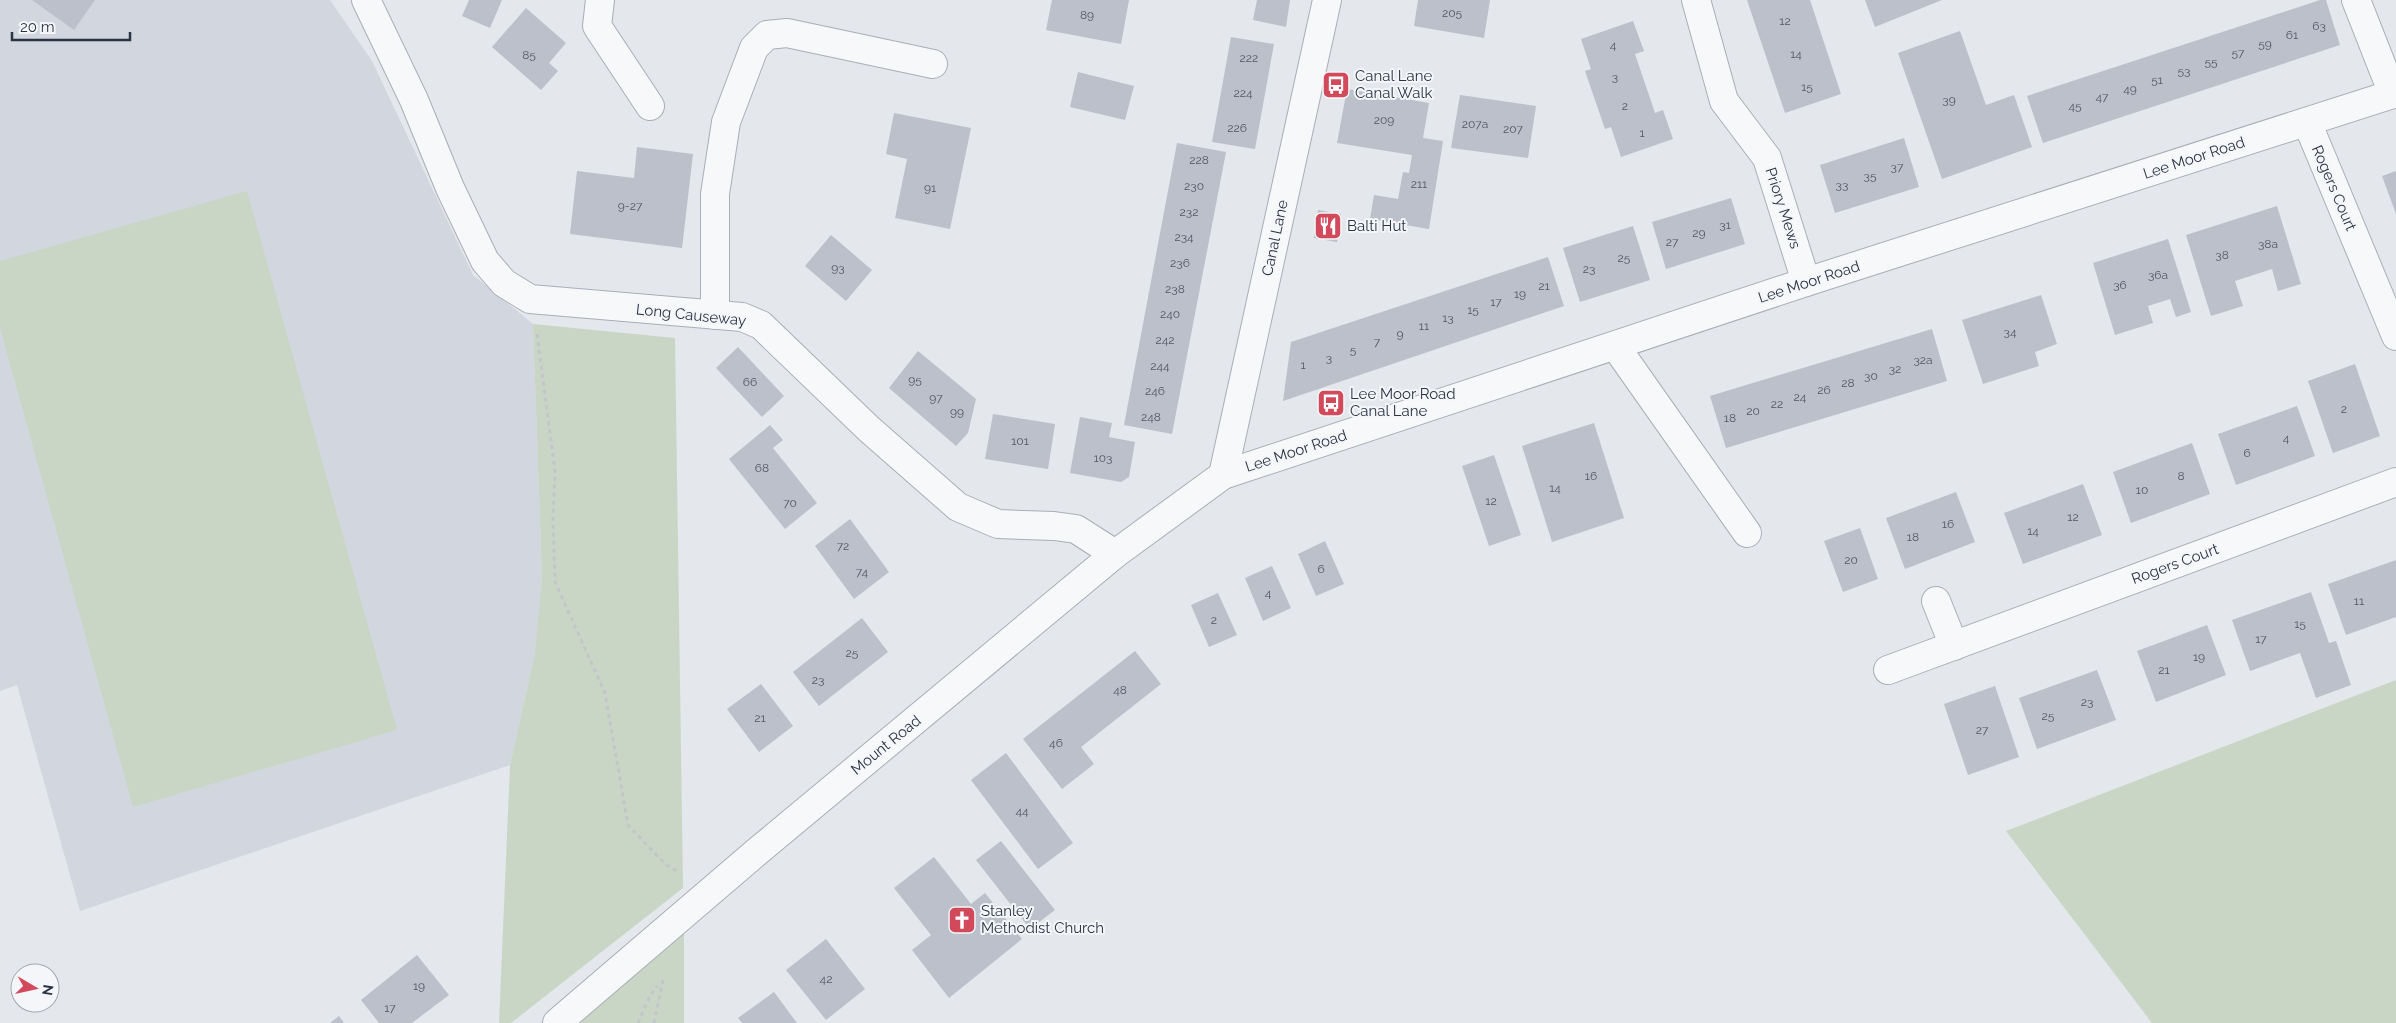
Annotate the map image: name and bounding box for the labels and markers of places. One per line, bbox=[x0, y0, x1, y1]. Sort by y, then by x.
place label: Canal Lane Canal Walk bbox=[1355, 67, 1433, 102]
bus stop icon: Canal Lane Canal Walk bbox=[1321, 70, 1351, 100]
restaurant icon: Balti Hut bbox=[1313, 211, 1343, 241]
place label: Balti Hut bbox=[1347, 217, 1406, 235]
place label: Lee Moor Road Canal Lane bbox=[1350, 385, 1456, 420]
bus stop icon: Lee Moor Road Canal Lane bbox=[1316, 388, 1346, 418]
place label: Stanley Methodist Church bbox=[981, 902, 1104, 937]
church icon: Stanley Methodist Church bbox=[947, 905, 977, 935]

